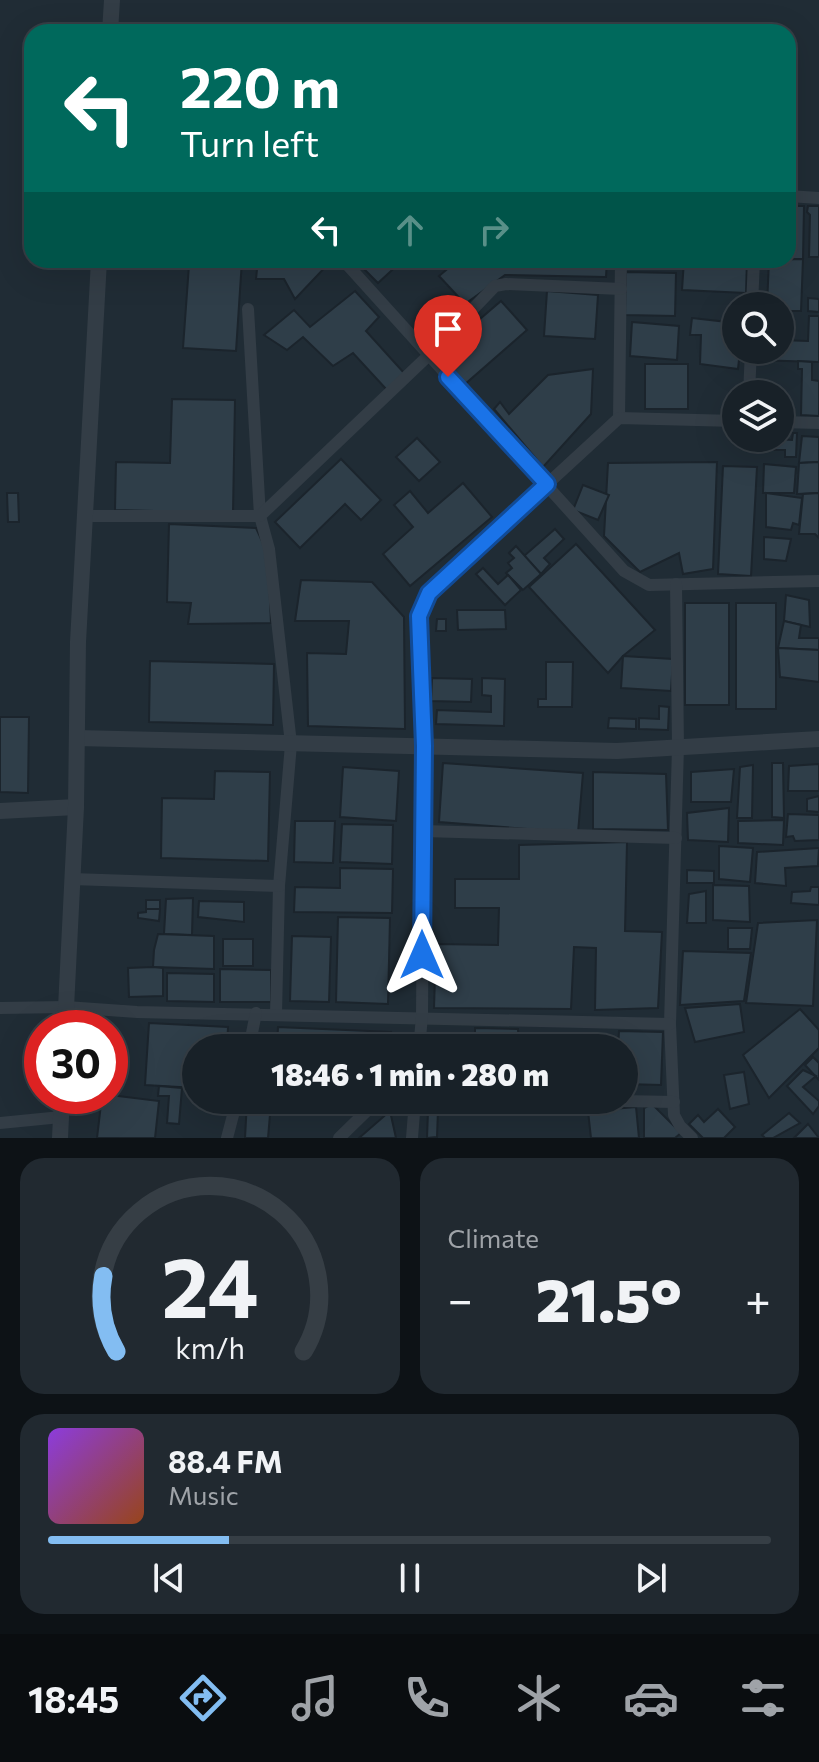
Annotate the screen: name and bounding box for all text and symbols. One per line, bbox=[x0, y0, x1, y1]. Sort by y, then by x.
text: 220 m bbox=[180, 51, 340, 120]
icon: left bbox=[48, 56, 152, 160]
text: Turn left bbox=[180, 120, 319, 164]
icon: left bbox=[304, 208, 348, 252]
icon: ahead bbox=[388, 208, 432, 252]
icon: right bbox=[472, 208, 516, 252]
map controls bbox=[722, 292, 794, 452]
button: search bbox=[722, 292, 794, 364]
pin bbox=[414, 295, 482, 377]
icon: arrive bbox=[426, 307, 470, 351]
button: layers bbox=[722, 380, 794, 452]
position arrow bbox=[380, 913, 464, 997]
speed limit sign: 30 bbox=[24, 1010, 128, 1114]
text: 18:46 · 1 min · 280 m bbox=[271, 1055, 549, 1092]
text: Climate bbox=[448, 1222, 539, 1253]
text: 24 bbox=[161, 1233, 258, 1335]
text: 21.5° bbox=[536, 1261, 682, 1334]
text: − bbox=[448, 1271, 473, 1325]
text: + bbox=[745, 1271, 771, 1325]
text: km/h bbox=[175, 1330, 245, 1365]
text: 88.4 FM bbox=[168, 1442, 283, 1479]
text: Music bbox=[168, 1479, 239, 1510]
icon: previous bbox=[147, 1556, 191, 1600]
icon: pause bbox=[388, 1556, 432, 1600]
icon: next bbox=[629, 1556, 673, 1600]
icon: directions bbox=[175, 1670, 231, 1726]
icon: music bbox=[287, 1670, 343, 1726]
icon: phone bbox=[399, 1670, 455, 1726]
icon: climate bbox=[511, 1670, 567, 1726]
icon: car bbox=[623, 1670, 679, 1726]
icon: filters bbox=[735, 1670, 791, 1726]
text: 18:45 bbox=[28, 1676, 119, 1720]

